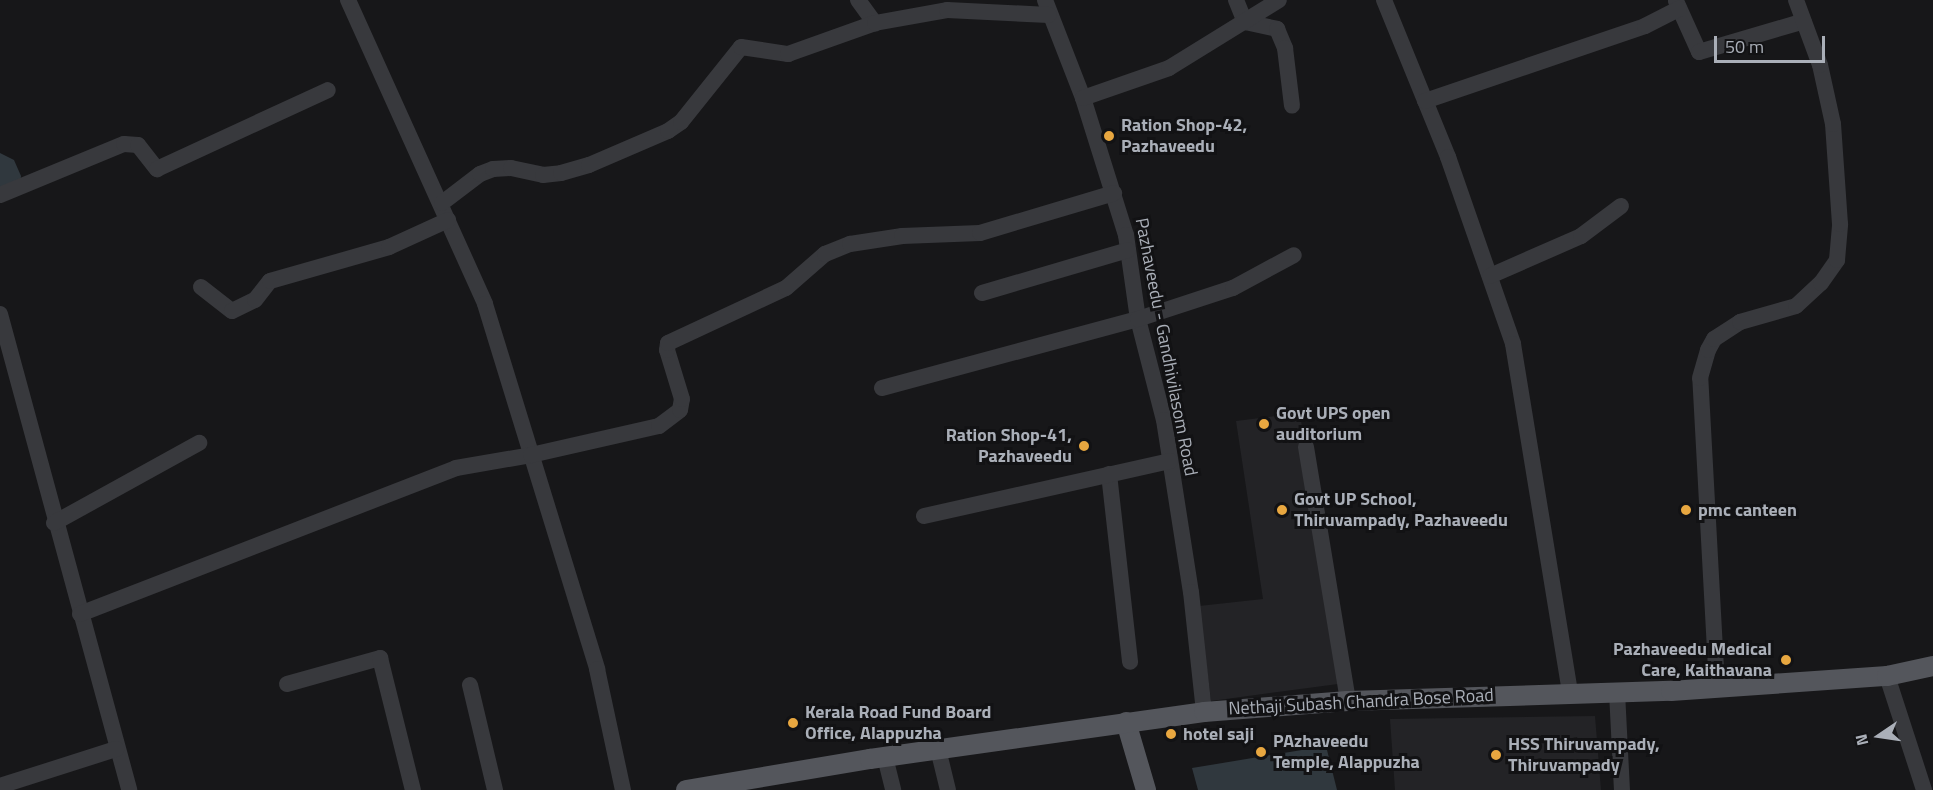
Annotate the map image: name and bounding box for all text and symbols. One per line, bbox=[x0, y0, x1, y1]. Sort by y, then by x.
scale bar bbox=[1717, 24, 1828, 62]
text: 50 m bbox=[1725, 33, 1764, 60]
place label: Ration Shop-42, Pazhaveedu bbox=[1121, 115, 1247, 158]
marker: Ration Shop-42, Pazhaveedu bbox=[1102, 129, 1116, 143]
street label: Pazhaveedu - Gandhivilasom Road bbox=[1130, 216, 1202, 478]
place label: Govt UPS open auditorium bbox=[1276, 403, 1391, 446]
marker: Govt UPS open auditorium bbox=[1257, 417, 1271, 431]
place label: Ration Shop-41, Pazhaveedu bbox=[946, 425, 1072, 468]
marker: Ration Shop-41, Pazhaveedu bbox=[1077, 439, 1091, 453]
place label: Govt UP School, Thiruvampady, Pazhaveedu bbox=[1294, 489, 1508, 532]
place label: pmc canteen bbox=[1698, 499, 1797, 521]
marker: Govt UP School, Thiruvampady, Pazhaveedu bbox=[1275, 503, 1289, 517]
marker: pmc canteen bbox=[1679, 503, 1693, 517]
place label: Pazhaveedu Medical Care, Kaithavana bbox=[1613, 639, 1772, 682]
marker: Pazhaveedu Medical Care, Kaithavana bbox=[1777, 651, 1795, 669]
street label: Nethaji Subash Chandra Bose Road bbox=[1228, 684, 1494, 720]
place label: Kerala Road Fund Board Office, Alappuzha bbox=[805, 702, 991, 744]
north arrow bbox=[1849, 706, 1909, 766]
marker: Kerala Road Fund Board Office, Alappuzha bbox=[786, 716, 800, 730]
place label: hotel saji bbox=[1183, 723, 1254, 745]
marker: hotel saji bbox=[1164, 727, 1178, 741]
place label: PAzhaveedu Temple, Alappuzha bbox=[1273, 731, 1420, 774]
text: N bbox=[1849, 732, 1874, 748]
place label: HSS Thiruvampady, Thiruvampady bbox=[1508, 734, 1660, 777]
marker: PAzhaveedu Temple, Alappuzha bbox=[1254, 745, 1268, 759]
marker: HSS Thiruvampady, Thiruvampady bbox=[1489, 748, 1503, 762]

